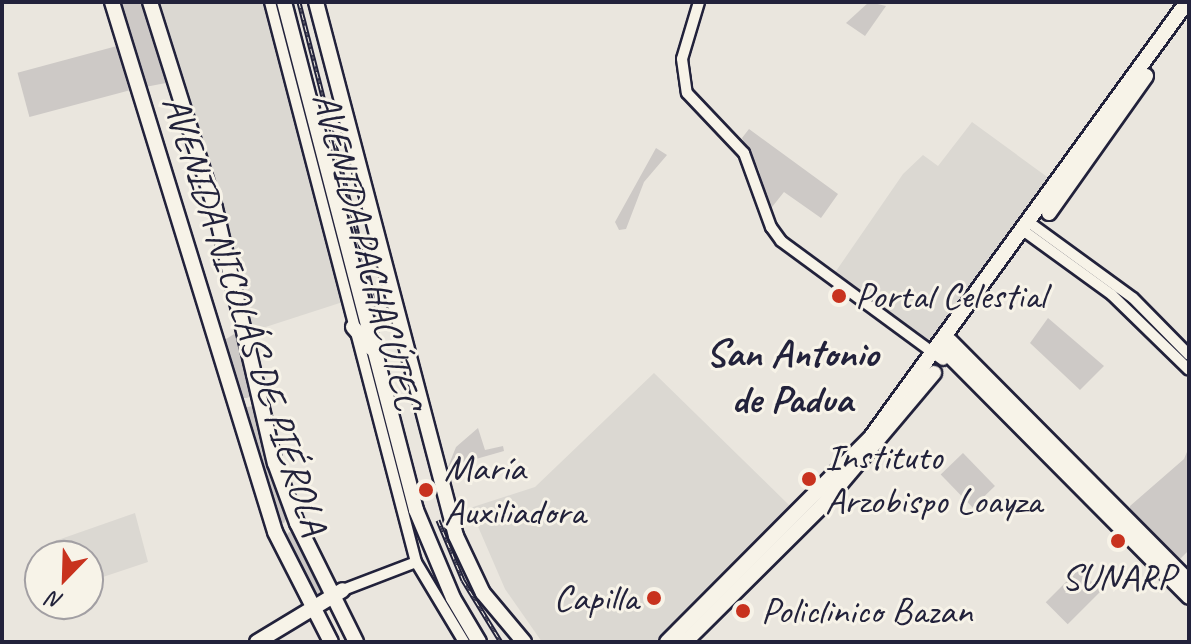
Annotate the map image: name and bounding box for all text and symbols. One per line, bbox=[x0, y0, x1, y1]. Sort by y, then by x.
street label: AVENIDA PACHACÚTEC bbox=[303, 87, 431, 415]
street label: AVENIDA NICOLÁS DE PIÉROLA bbox=[153, 91, 337, 539]
place label: Portal Celestial bbox=[855, 273, 1047, 319]
marker: Portal Celestial bbox=[830, 287, 848, 305]
district label: San Antonio de Padua bbox=[706, 329, 878, 423]
place label: Instituto Arzobispo Loayza bbox=[825, 434, 1042, 524]
place label: María Auxiliadora bbox=[444, 445, 585, 534]
marker: Instituto Arzobispo Loayza bbox=[800, 470, 818, 488]
marker: María Auxiliadora bbox=[415, 479, 437, 501]
marker: SUNARP bbox=[1109, 532, 1127, 550]
north arrow bbox=[24, 540, 104, 620]
place label: SUNARP bbox=[1061, 554, 1175, 600]
place label: Capilla bbox=[554, 575, 638, 621]
text: N bbox=[44, 585, 67, 616]
place label: Policlinico Bazan bbox=[761, 588, 972, 634]
marker: Capilla bbox=[645, 589, 663, 607]
marker: Policlinico Bazan bbox=[732, 600, 754, 622]

